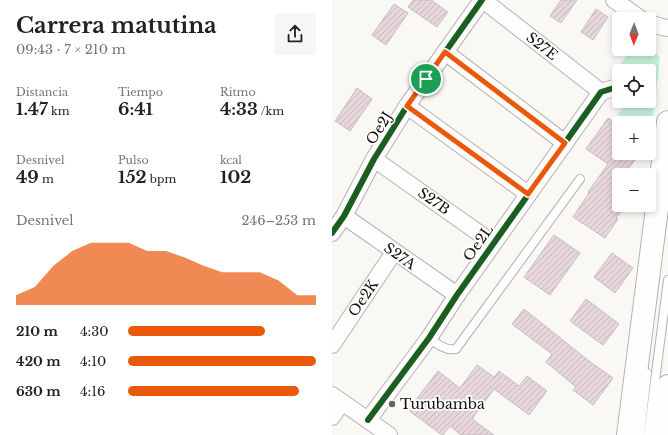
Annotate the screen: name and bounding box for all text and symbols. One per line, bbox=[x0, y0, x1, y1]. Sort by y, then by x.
text: Carrera matutina bbox=[16, 12, 217, 39]
north arrow bbox=[612, 12, 656, 56]
map controls bbox=[612, 12, 656, 212]
button: share bbox=[274, 13, 316, 55]
street label: S27E bbox=[523, 28, 561, 64]
text: 09:43 · 7 × 210 m bbox=[16, 41, 126, 58]
pin bbox=[409, 62, 443, 96]
button: locate bbox=[612, 64, 656, 108]
icon: arrive bbox=[415, 68, 437, 90]
text: Distancia bbox=[16, 85, 68, 99]
text: Tiempo bbox=[118, 85, 163, 99]
text: Ritmo bbox=[220, 85, 256, 99]
text: 1.47 bbox=[16, 99, 48, 120]
text: 6:41 bbox=[118, 99, 153, 120]
text: 4:33 bbox=[220, 99, 258, 120]
text: km bbox=[48, 104, 70, 118]
text: /km bbox=[258, 104, 284, 118]
street label: Oe2J bbox=[362, 108, 396, 148]
button: + bbox=[612, 116, 656, 160]
text: Desnivel bbox=[16, 153, 65, 167]
text: Pulso bbox=[118, 153, 149, 167]
text: kcal bbox=[220, 153, 242, 167]
text: 49 bbox=[16, 167, 39, 188]
text: 152 bbox=[118, 167, 147, 188]
text: 102 bbox=[220, 167, 251, 188]
button: − bbox=[612, 168, 656, 212]
text: m bbox=[39, 172, 54, 186]
text: bpm bbox=[147, 172, 176, 186]
street label: S27B bbox=[414, 183, 454, 219]
text: Desnivel bbox=[16, 212, 74, 229]
text: 246–253 m bbox=[242, 212, 316, 229]
street label: Oe2L bbox=[459, 221, 497, 265]
street label: S27A bbox=[381, 239, 420, 274]
street label: Oe2K bbox=[344, 275, 382, 320]
text: 210 m bbox=[16, 323, 58, 340]
text: 4:30 bbox=[80, 323, 109, 340]
text: 420 m bbox=[16, 353, 61, 370]
text: 4:10 bbox=[80, 353, 106, 370]
text: 630 m bbox=[16, 383, 61, 400]
text: 4:16 bbox=[80, 383, 105, 400]
place label: Turubamba bbox=[400, 395, 485, 413]
marker: Turubamba bbox=[387, 399, 397, 409]

